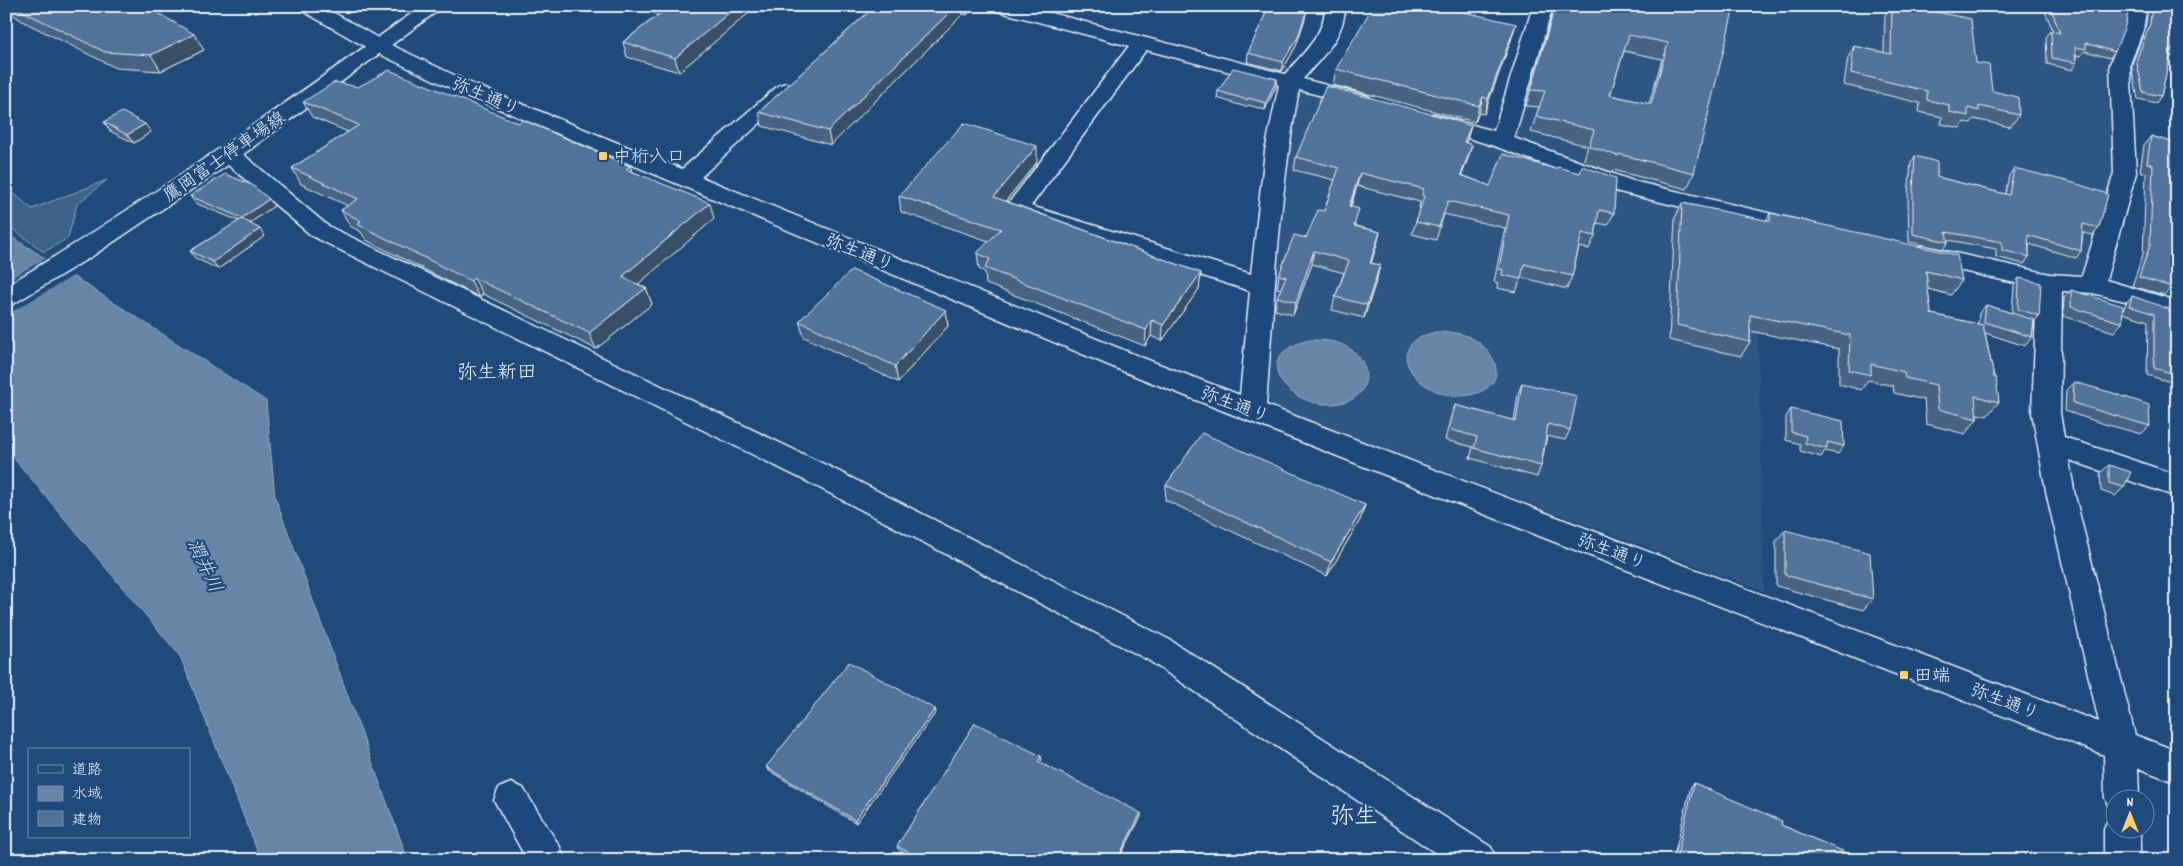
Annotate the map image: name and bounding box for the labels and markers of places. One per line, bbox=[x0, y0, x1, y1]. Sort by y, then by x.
place label: 中桁入口 bbox=[613, 146, 685, 171]
marker: 中桁入口 bbox=[597, 150, 609, 162]
place label: 田端 bbox=[1914, 665, 1950, 690]
marker: 田端 bbox=[1898, 669, 1910, 681]

